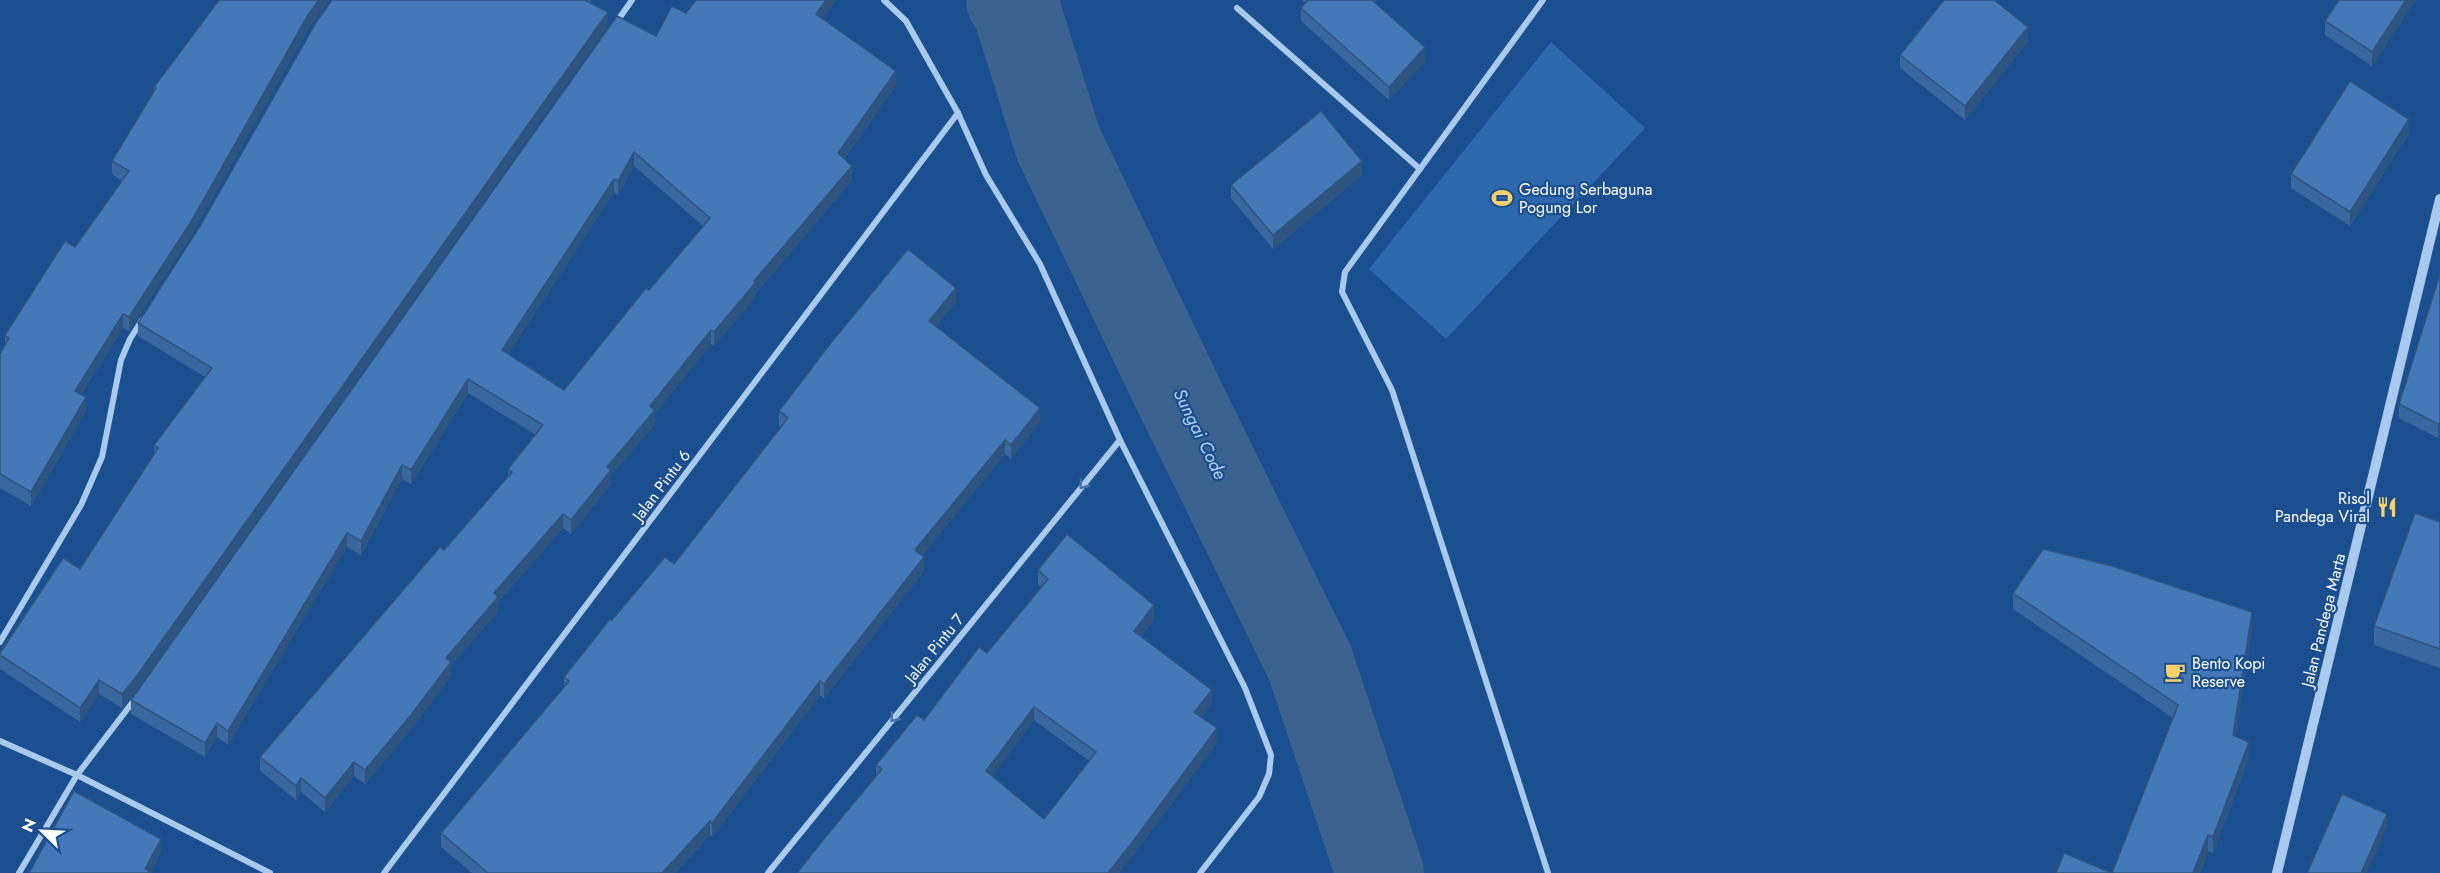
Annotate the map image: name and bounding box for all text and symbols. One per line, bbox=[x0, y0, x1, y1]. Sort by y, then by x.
place label: Gedung Serbaguna Pogung Lor bbox=[1519, 178, 1652, 219]
sports icon: Gedung Serbaguna Pogung Lor bbox=[1490, 186, 1514, 210]
water label: Sungai Code bbox=[1167, 384, 1233, 484]
street label: Jalan Pintu 6 bbox=[626, 445, 696, 527]
one-way arrow bbox=[1079, 478, 1090, 489]
place label: Risol Pandega Viral bbox=[2275, 487, 2370, 528]
restaurant icon: Risol Pandega Viral bbox=[2375, 495, 2399, 519]
street label: Jalan Pandega Marta bbox=[2295, 551, 2351, 691]
street label: Jalan Pintu 7 bbox=[898, 608, 970, 689]
place label: Bento Kopi Reserve bbox=[2192, 652, 2266, 693]
cafe icon: Bento Kopi Reserve bbox=[2163, 660, 2187, 684]
one-way arrow bbox=[890, 711, 901, 722]
north arrow bbox=[12, 801, 72, 861]
text: N bbox=[16, 815, 42, 836]

